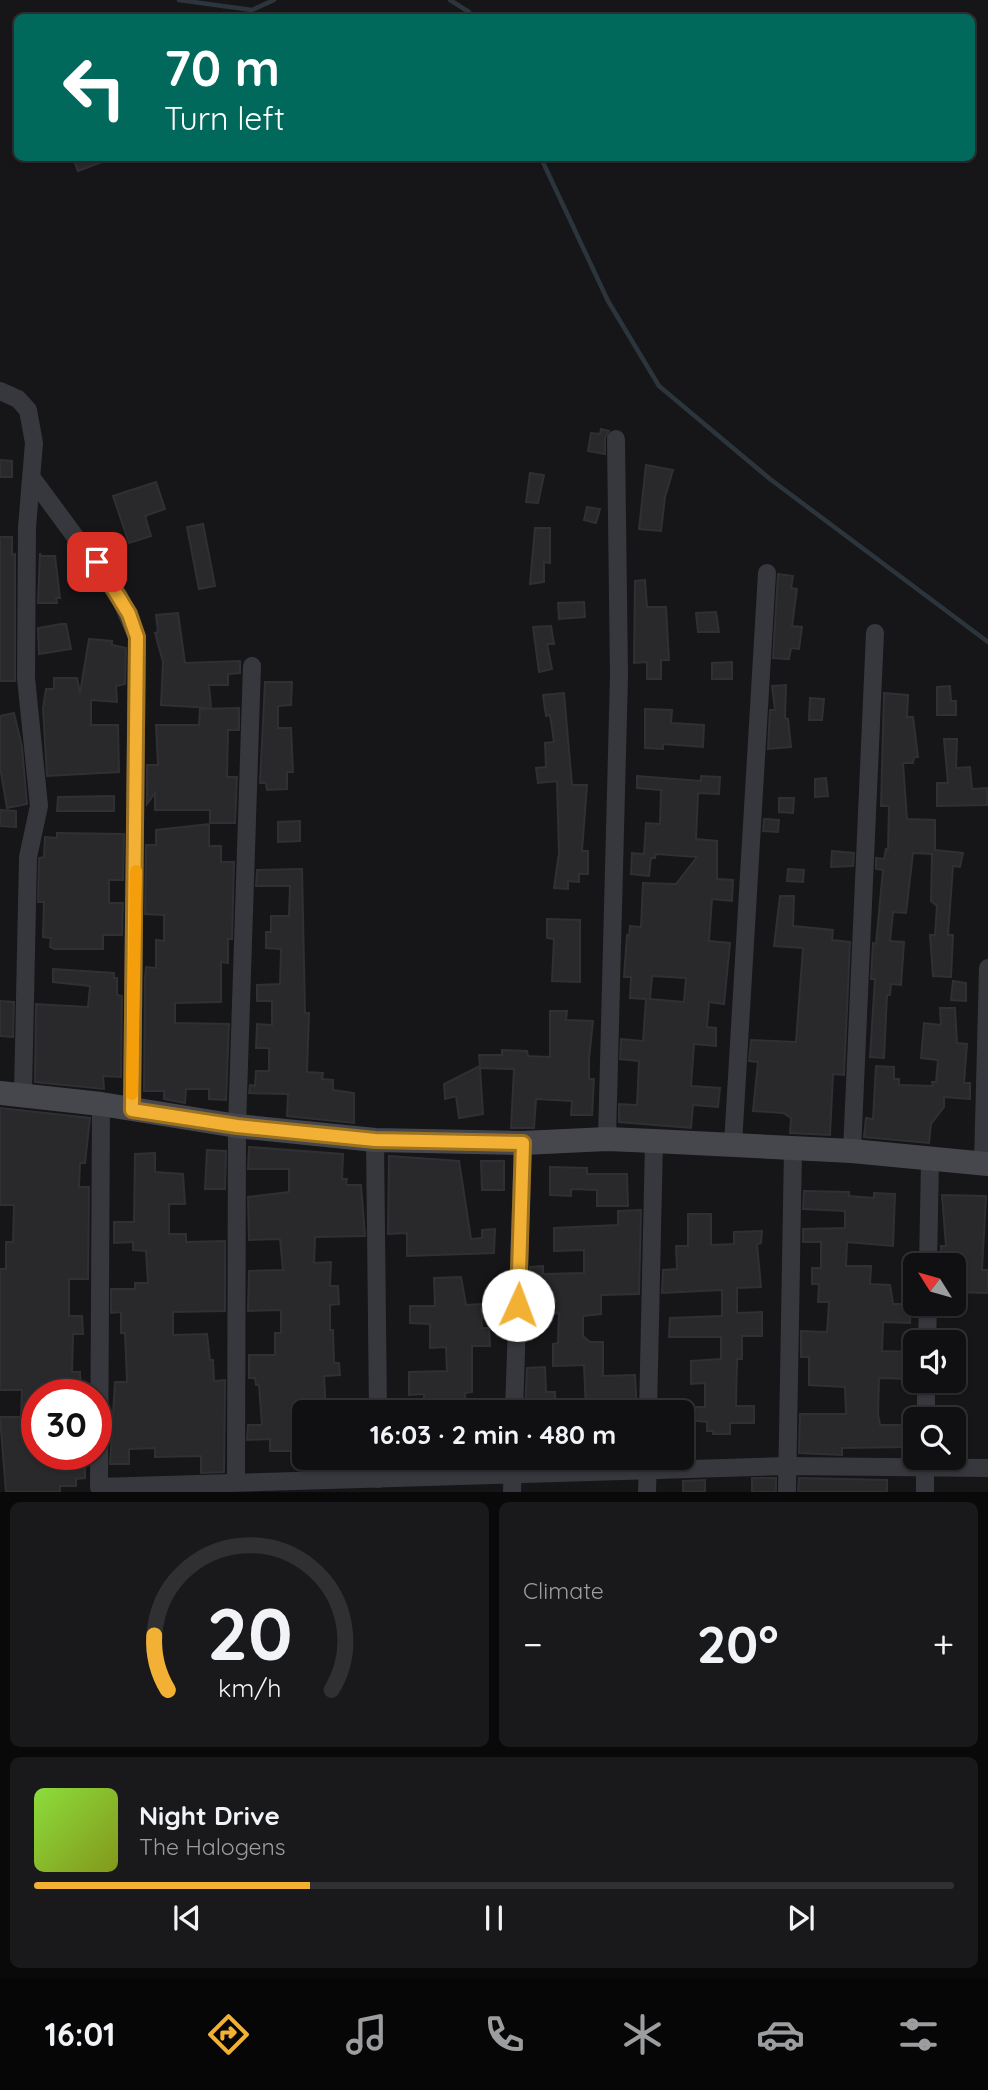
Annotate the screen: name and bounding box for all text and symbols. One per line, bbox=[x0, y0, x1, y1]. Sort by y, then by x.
text: 70 m bbox=[164, 37, 280, 98]
icon: left bbox=[49, 42, 140, 133]
text: Turn left bbox=[164, 98, 285, 138]
pin bbox=[67, 532, 127, 592]
icon: arrive bbox=[78, 543, 116, 581]
north arrow bbox=[903, 1253, 966, 1316]
map controls bbox=[903, 1253, 966, 1470]
position arrow bbox=[481, 1268, 555, 1342]
button: sound bbox=[903, 1330, 966, 1393]
speed limit sign: 30 bbox=[21, 1379, 112, 1470]
button: search bbox=[903, 1407, 966, 1470]
text: 16:03 · 2 min · 480 m bbox=[370, 1418, 616, 1451]
text: Climate bbox=[523, 1576, 604, 1605]
text: 20 bbox=[206, 1588, 293, 1679]
text: 20° bbox=[697, 1611, 779, 1676]
text: − bbox=[523, 1620, 543, 1668]
text: + bbox=[933, 1620, 954, 1668]
text: km/h bbox=[218, 1672, 281, 1703]
text: Night Drive bbox=[139, 1799, 280, 1832]
text: The Halogens bbox=[139, 1832, 286, 1861]
icon: previous bbox=[168, 1899, 206, 1937]
icon: pause bbox=[475, 1899, 513, 1937]
icon: next bbox=[782, 1899, 820, 1937]
icon: directions bbox=[204, 2010, 253, 2059]
icon: music bbox=[342, 2010, 391, 2059]
icon: phone bbox=[480, 2010, 529, 2059]
icon: climate bbox=[618, 2010, 667, 2059]
icon: car bbox=[756, 2010, 805, 2059]
icon: filters bbox=[894, 2010, 943, 2059]
text: 16:01 bbox=[45, 2014, 115, 2054]

